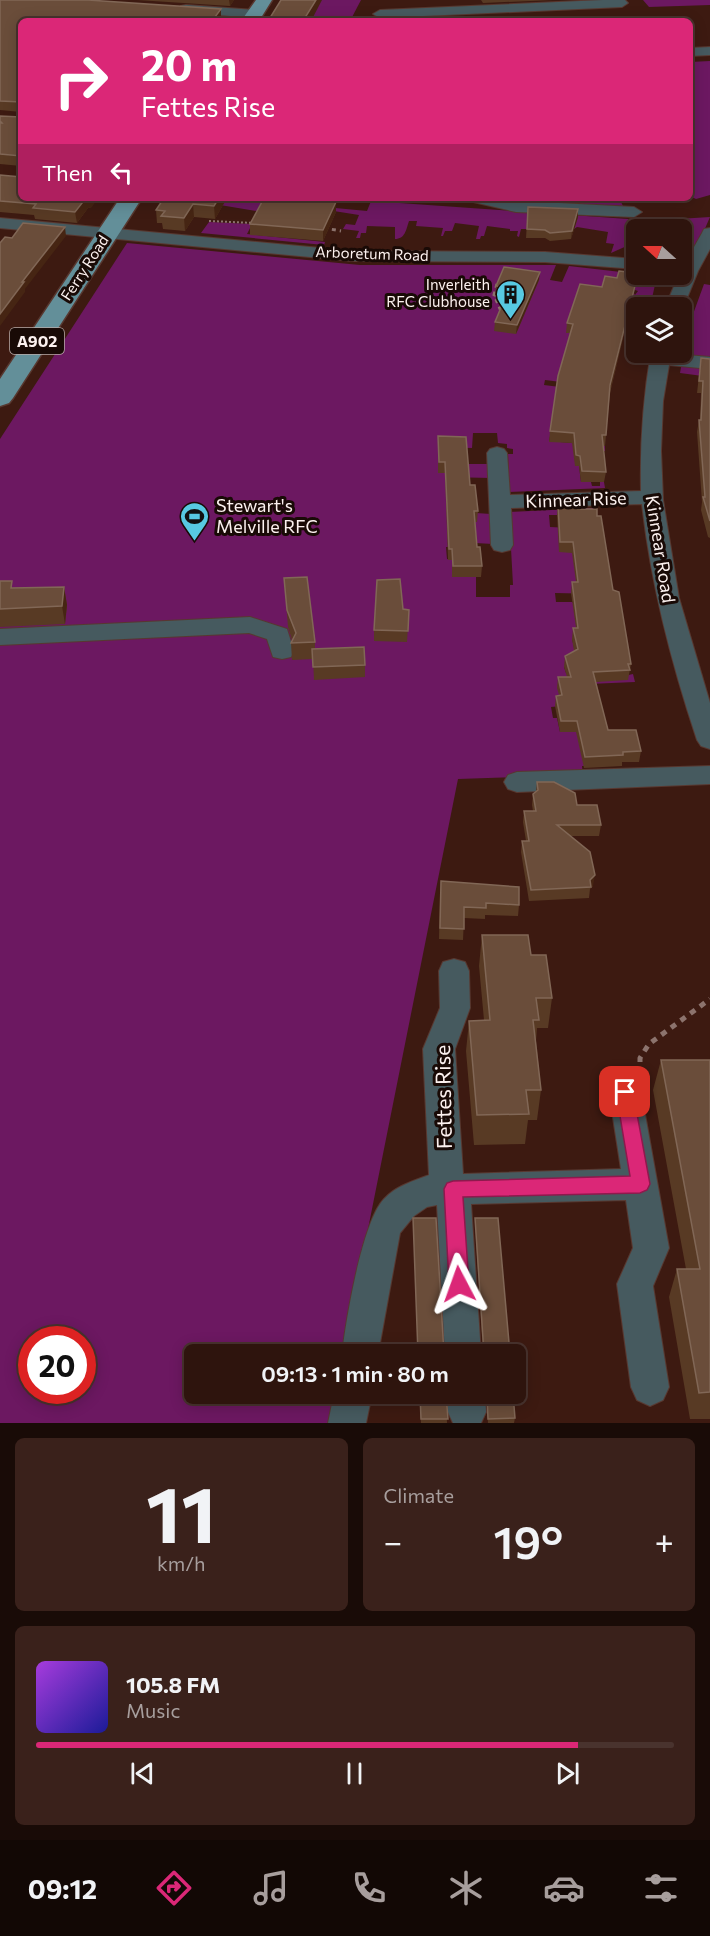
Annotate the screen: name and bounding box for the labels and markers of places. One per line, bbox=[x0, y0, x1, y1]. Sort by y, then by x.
place label: Inverleith RFC Clubhouse bbox=[386, 275, 490, 310]
building icon: Inverleith RFC Clubhouse bbox=[495, 278, 527, 320]
place label: Stewart's Melville RFC bbox=[216, 494, 318, 537]
sports icon: Stewart's Melville RFC bbox=[179, 500, 211, 542]
pin bbox=[599, 1066, 650, 1117]

